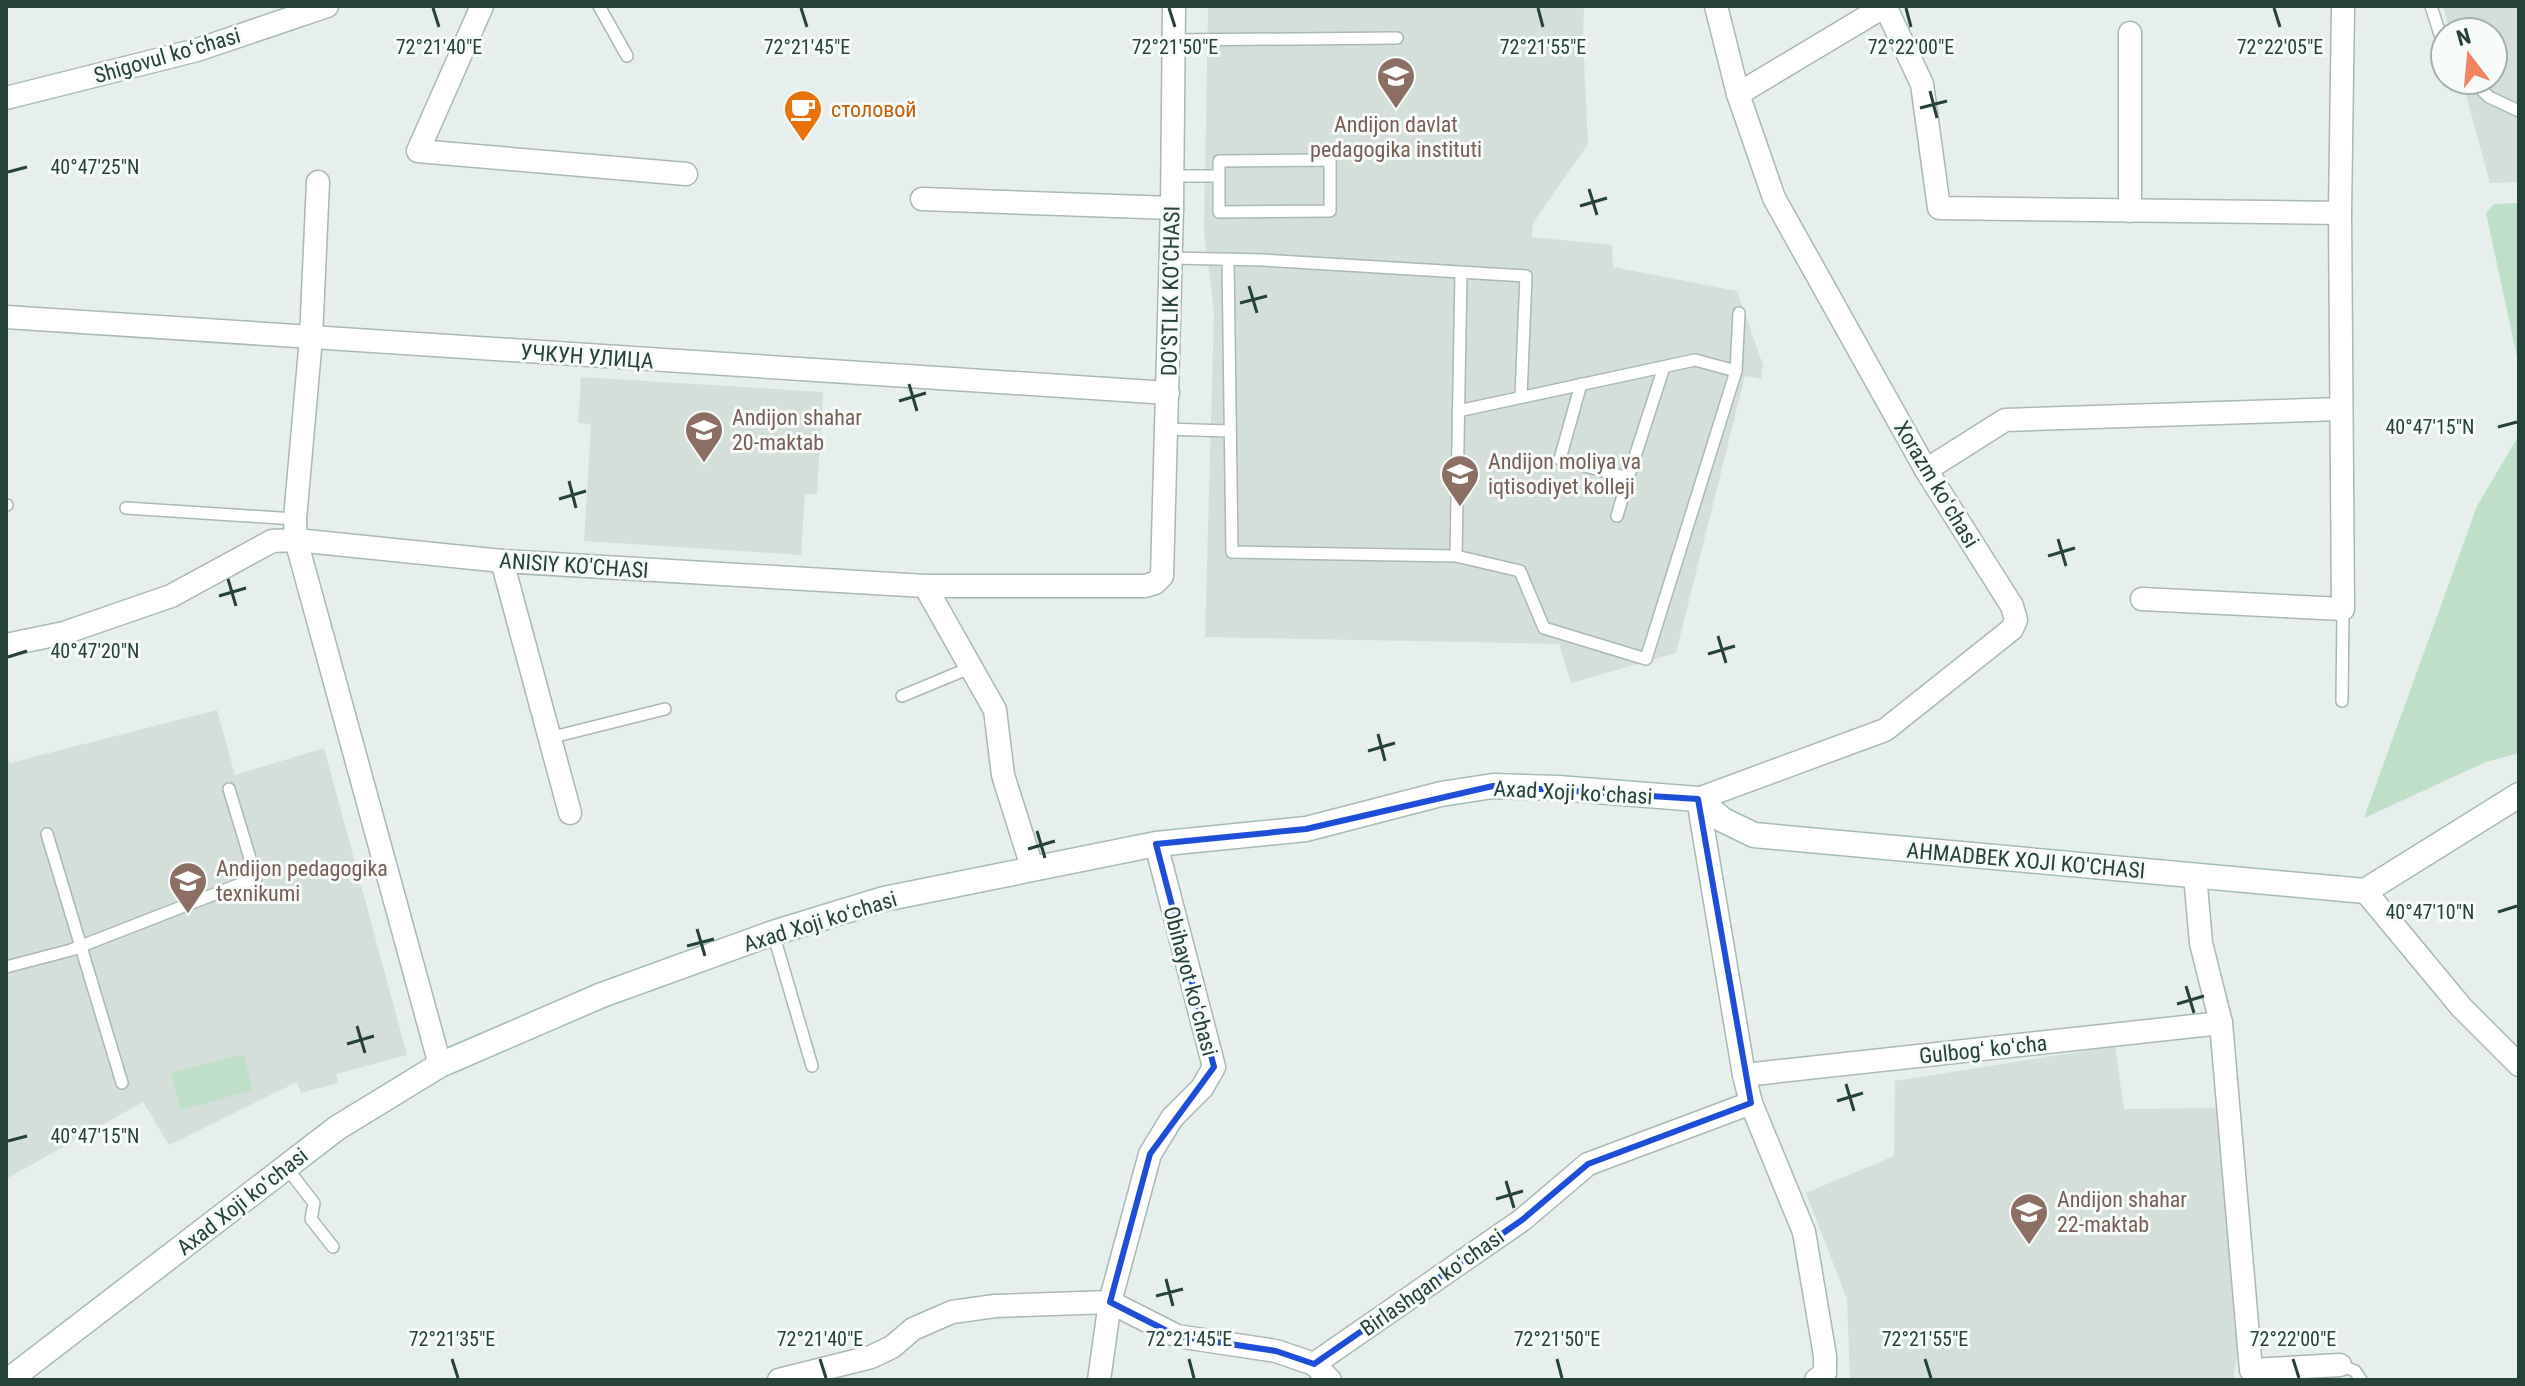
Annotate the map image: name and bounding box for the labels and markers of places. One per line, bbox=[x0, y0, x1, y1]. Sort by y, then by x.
school or university icon: Andijon davlat pedagogika instituti bbox=[1375, 55, 1417, 110]
cafe icon: столовой bbox=[782, 88, 824, 143]
place label: столовой bbox=[831, 97, 917, 122]
place label: Andijon davlat pedagogika instituti bbox=[1310, 112, 1482, 162]
place label: Andijon shahar 20-maktab bbox=[732, 405, 862, 455]
school or university icon: Andijon shahar 20-maktab bbox=[683, 409, 725, 464]
place label: Andijon moliya va iqtisodiyet kolleji bbox=[1488, 449, 1641, 499]
school or university icon: Andijon moliya va iqtisodiyet kolleji bbox=[1439, 453, 1481, 508]
place label: Andijon pedagogika texnikumi bbox=[216, 856, 388, 906]
school or university icon: Andijon pedagogika texnikumi bbox=[167, 860, 209, 915]
place label: Andijon shahar 22-maktab bbox=[2057, 1187, 2187, 1237]
school or university icon: Andijon shahar 22-maktab bbox=[2008, 1191, 2050, 1246]

